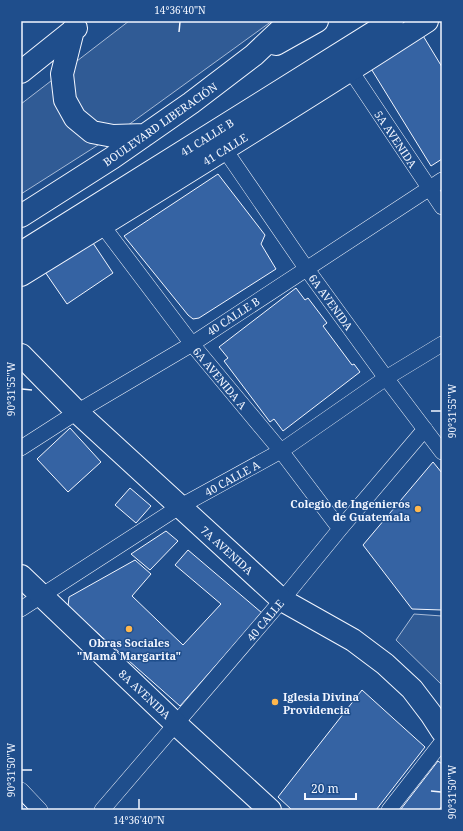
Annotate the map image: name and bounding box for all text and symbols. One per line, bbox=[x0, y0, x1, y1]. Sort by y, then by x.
text: 14°36'40"N bbox=[154, 3, 206, 17]
street label: BOULEVARD LIBERACIÓN bbox=[100, 78, 221, 169]
street label: 5A AVENIDA bbox=[371, 107, 421, 171]
street label: 41 CALLE B bbox=[178, 115, 236, 159]
street label: 41 CALLE bbox=[200, 130, 250, 168]
street label: 6A AVENIDA bbox=[306, 271, 357, 333]
street label: 40 CALLE B bbox=[204, 293, 262, 339]
street label: 6A AVENIDA A bbox=[190, 344, 250, 412]
text: 90°31'55"W bbox=[4, 361, 18, 416]
text: 90°31'55"W bbox=[445, 383, 459, 438]
street label: 40 CALLE A bbox=[202, 457, 262, 499]
place label: Colegio de Ingenieros de Guatemala bbox=[290, 496, 410, 524]
marker: Colegio de Ingenieros de Guatemala bbox=[413, 504, 423, 514]
street label: 7A AVENIDA bbox=[197, 522, 257, 578]
street label: 40 CALLE bbox=[243, 596, 287, 644]
marker: Obras Sociales "Mamá Margarita" bbox=[124, 624, 134, 634]
place label: Obras Sociales "Mamá Margarita" bbox=[77, 635, 181, 663]
street label: 8A AVENIDA bbox=[116, 666, 174, 722]
place label: Iglesia Divina Providencia bbox=[283, 689, 360, 717]
marker: Iglesia Divina Providencia bbox=[270, 697, 280, 707]
text: 90°31'50"W bbox=[4, 742, 18, 797]
text: 90°31'50"W bbox=[445, 764, 459, 819]
scale bar bbox=[305, 775, 356, 801]
text: 20 m bbox=[311, 780, 339, 797]
text: 14°36'40"N bbox=[113, 813, 165, 827]

